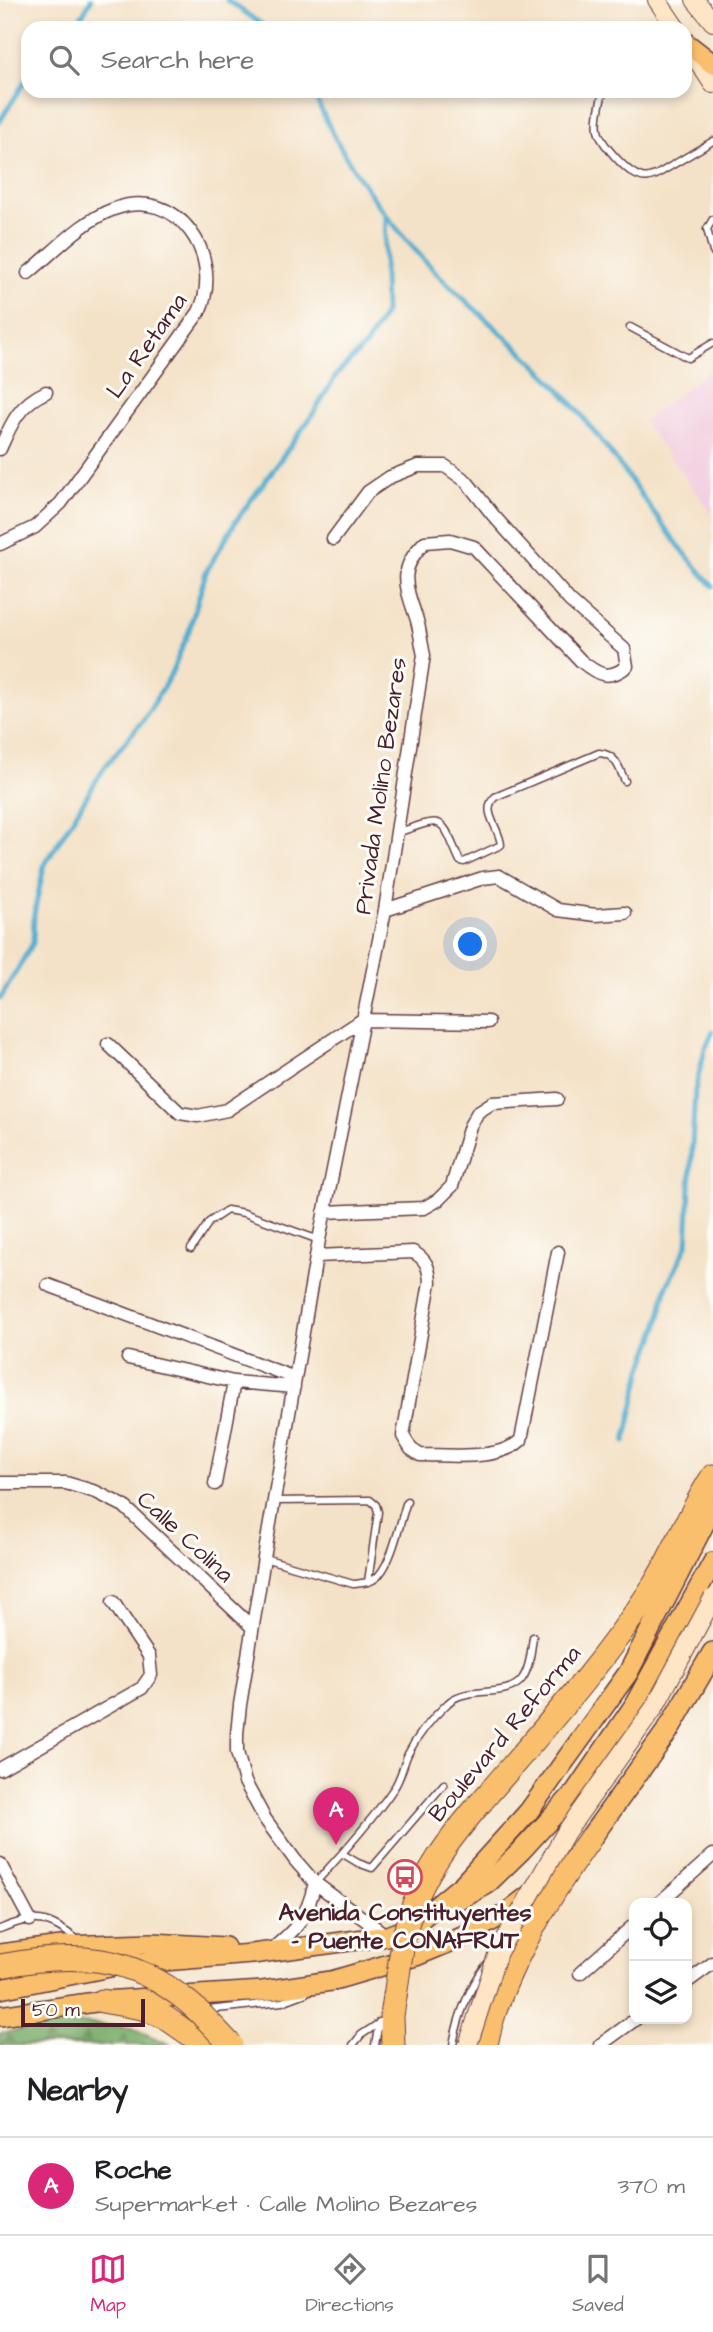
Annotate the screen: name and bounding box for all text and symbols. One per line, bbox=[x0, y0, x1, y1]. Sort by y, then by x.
search box bbox=[21, 21, 692, 98]
icon: search bbox=[45, 41, 83, 79]
text: Search here bbox=[101, 42, 254, 78]
street label: La Retama bbox=[98, 287, 196, 405]
street label: Privada Molino Bezares bbox=[346, 655, 416, 917]
your location bbox=[453, 927, 487, 961]
street label: Calle Colina bbox=[129, 1483, 241, 1591]
street label: Boulevard Reforma bbox=[421, 1638, 589, 1830]
pin: A bbox=[313, 1787, 359, 1845]
bus stop icon: Avenida Constituyentes - Puente CONAFRUT bbox=[386, 1858, 424, 1896]
place label: Avenida Constituyentes - Puente CONAFRUT bbox=[278, 1896, 532, 1958]
map controls bbox=[629, 1898, 692, 2024]
button: locate bbox=[629, 1898, 692, 1961]
button: layers bbox=[629, 1961, 692, 2024]
scale bar bbox=[21, 1996, 145, 2028]
text: 50 m bbox=[32, 1997, 80, 2024]
text: Nearby bbox=[28, 2070, 128, 2112]
text: Roche bbox=[95, 2152, 172, 2188]
text: A bbox=[44, 2170, 58, 2202]
text: 370 m bbox=[618, 2170, 685, 2202]
text: Supermarket · Calle Molino Bezares bbox=[95, 2188, 477, 2220]
tab: Map bbox=[89, 2250, 127, 2319]
tab: Directions bbox=[305, 2250, 394, 2319]
tab: Saved bbox=[572, 2250, 624, 2319]

